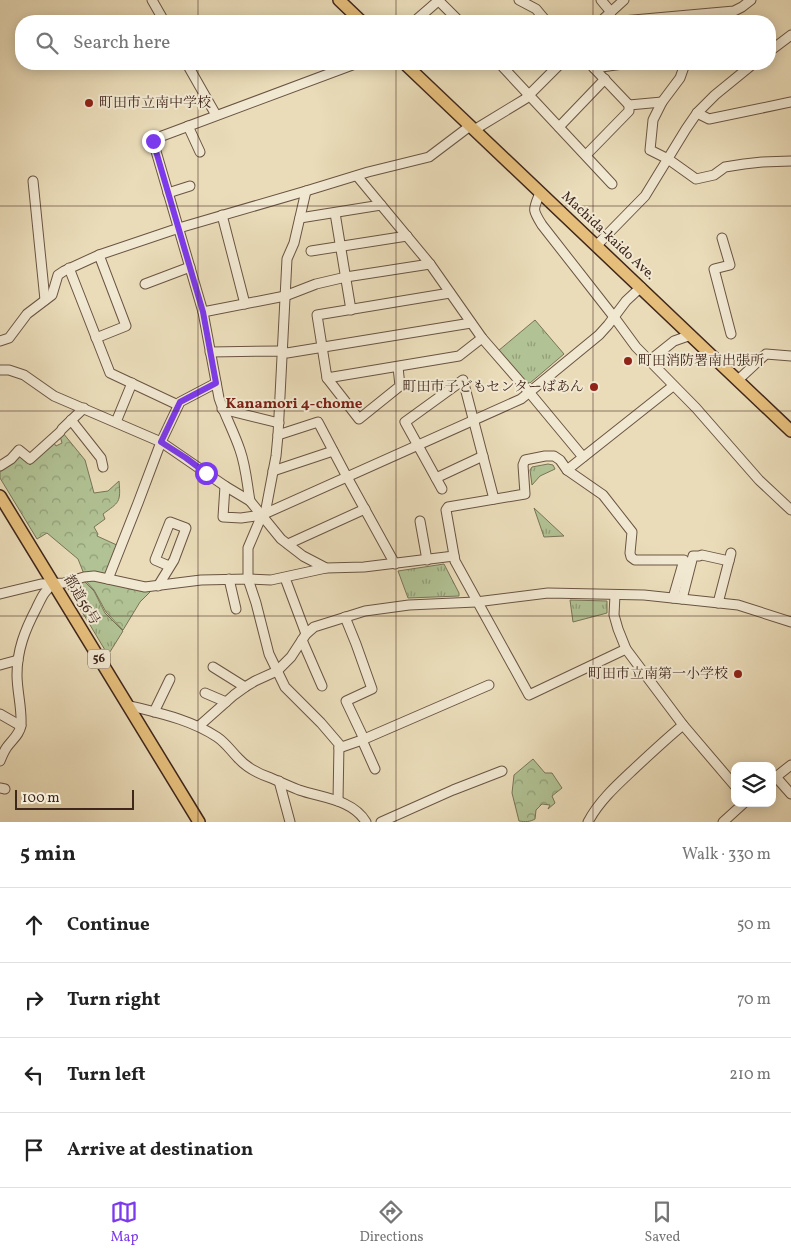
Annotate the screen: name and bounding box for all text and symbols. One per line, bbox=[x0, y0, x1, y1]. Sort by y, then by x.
search box bbox=[15, 15, 776, 70]
icon: search bbox=[33, 29, 61, 57]
text: Search here bbox=[73, 30, 170, 56]
place label: 町田市立南中学校 bbox=[99, 94, 211, 113]
marker: 町田市立南中学校 bbox=[83, 97, 95, 109]
route end bbox=[142, 130, 165, 153]
street label: Machida-kaido Ave. bbox=[557, 187, 659, 285]
place label: 町田消防署南出張所 bbox=[638, 352, 764, 371]
marker: 町田消防署南出張所 bbox=[622, 355, 634, 367]
place label: 町田市子どもセンターばあん bbox=[403, 378, 584, 397]
marker: 町田市子どもセンターばあん bbox=[588, 381, 600, 393]
district label: Kanamori 4-chome bbox=[226, 394, 363, 415]
route start bbox=[195, 462, 218, 485]
street label: 都道56号 bbox=[58, 571, 104, 629]
road number: 56 bbox=[88, 650, 110, 669]
place label: 町田市立南第一小学校 bbox=[588, 665, 728, 684]
marker: 町田市立南第一小学校 bbox=[732, 668, 744, 680]
map controls bbox=[731, 762, 776, 807]
button: layers bbox=[731, 762, 776, 807]
scale bar bbox=[15, 787, 134, 810]
text: 100 m bbox=[22, 789, 60, 808]
text: 5 min bbox=[20, 840, 76, 869]
text: Walk · 330 m bbox=[682, 844, 771, 866]
icon: ahead bbox=[20, 911, 48, 939]
text: Continue bbox=[67, 912, 150, 938]
text: 50 m bbox=[737, 914, 771, 936]
icon: right bbox=[20, 986, 48, 1014]
text: Turn right bbox=[67, 987, 160, 1013]
text: 70 m bbox=[737, 989, 771, 1011]
icon: left bbox=[20, 1061, 48, 1089]
text: Turn left bbox=[67, 1062, 146, 1088]
text: 210 m bbox=[729, 1064, 771, 1086]
icon: arrive bbox=[20, 1136, 48, 1164]
text: Arrive at destination bbox=[67, 1137, 253, 1163]
tab: Map bbox=[110, 1198, 138, 1247]
tab: Directions bbox=[359, 1198, 424, 1247]
tab: Saved bbox=[644, 1198, 681, 1247]

